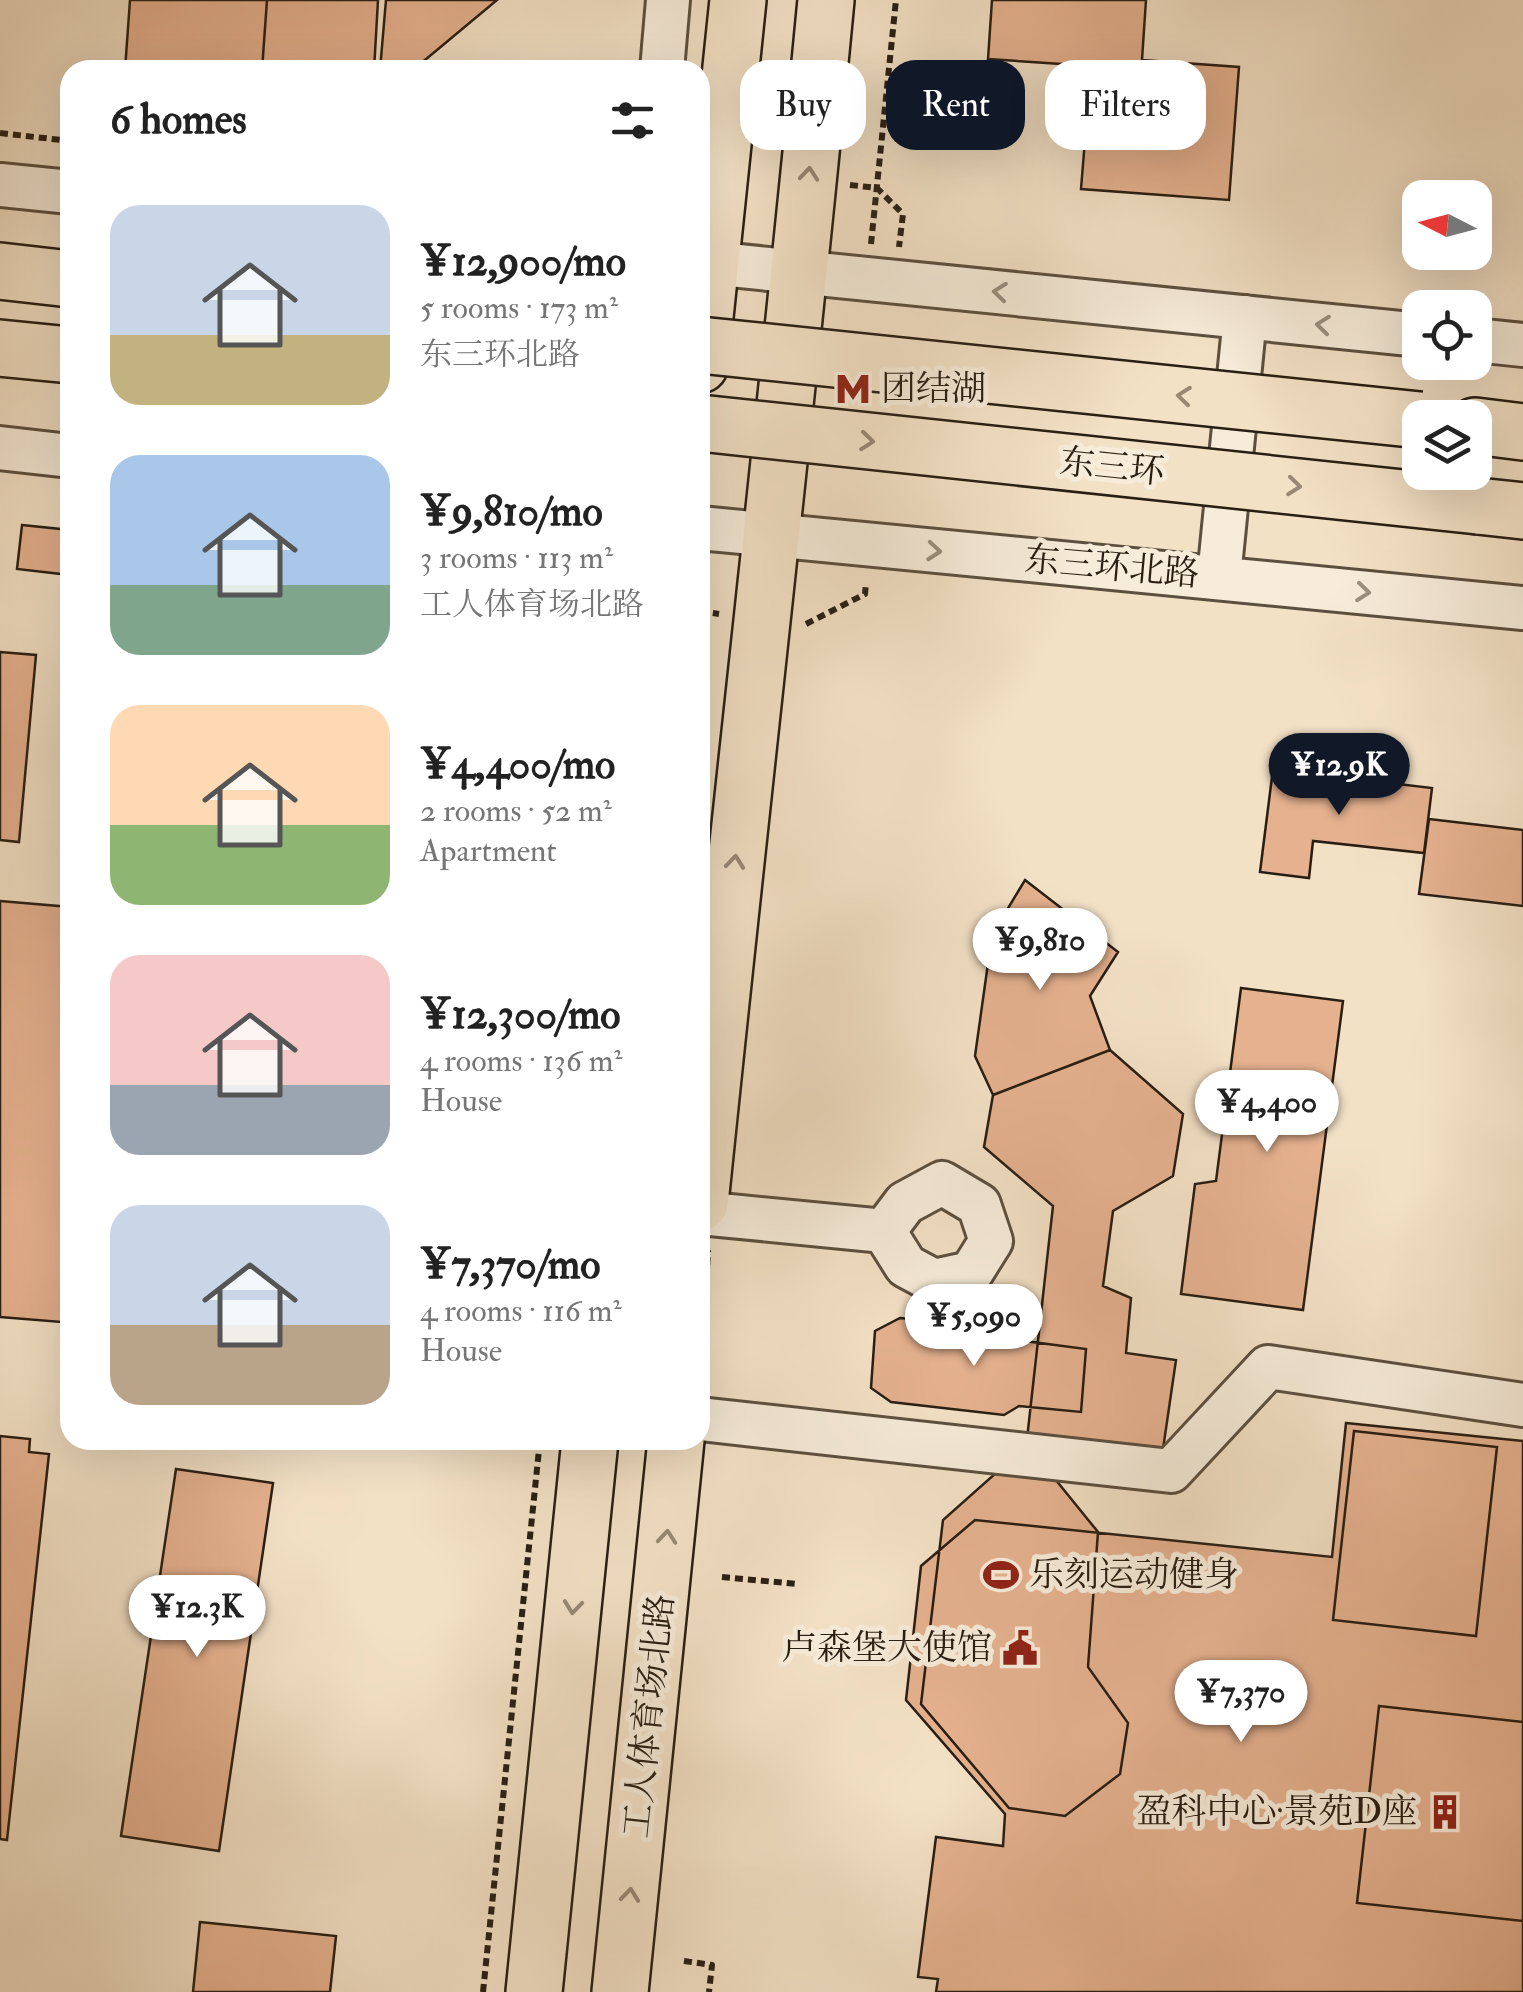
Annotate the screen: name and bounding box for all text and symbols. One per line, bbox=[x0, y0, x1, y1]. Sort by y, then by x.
chip: Buy bbox=[740, 60, 866, 150]
chip: Rent bbox=[886, 60, 1025, 150]
chip: Filters bbox=[1045, 60, 1206, 150]
icon: filters bbox=[605, 93, 660, 148]
text: 6 homes bbox=[110, 94, 247, 146]
one-way arrow bbox=[798, 166, 820, 182]
north arrow bbox=[1402, 180, 1492, 270]
map controls bbox=[1402, 180, 1492, 490]
text: ¥12,900/mo bbox=[420, 236, 626, 288]
icon: home bbox=[190, 245, 310, 365]
one-way arrow bbox=[991, 282, 1007, 303]
text: 5 rooms · 173 m² bbox=[420, 288, 618, 328]
button: locate bbox=[1402, 290, 1492, 380]
one-way arrow bbox=[1315, 314, 1331, 336]
text: 东三环北路 bbox=[420, 335, 580, 375]
place label: 团结湖 bbox=[881, 367, 986, 411]
metro station icon: 团结湖 bbox=[834, 370, 872, 408]
one-way arrow bbox=[1175, 386, 1191, 407]
button: layers bbox=[1402, 400, 1492, 490]
one-way arrow bbox=[859, 430, 875, 451]
street label: 东三环 bbox=[1057, 440, 1167, 494]
one-way arrow bbox=[1287, 475, 1303, 497]
text: ¥9,810/mo bbox=[420, 486, 603, 538]
icon: home bbox=[190, 495, 310, 615]
street label: 东三环北路 bbox=[1023, 537, 1201, 597]
text: 3 rooms · 113 m² bbox=[420, 538, 613, 578]
one-way arrow bbox=[927, 540, 943, 562]
one-way arrow bbox=[1355, 580, 1371, 602]
text: 工人体育场北路 bbox=[420, 585, 644, 625]
pin: ¥12.9K bbox=[1258, 733, 1420, 818]
text: ¥4,400/mo bbox=[420, 739, 615, 791]
icon: home bbox=[190, 745, 310, 865]
text: ¥12.9K bbox=[1291, 745, 1387, 785]
text: 2 rooms · 52 m² bbox=[420, 791, 612, 831]
text: Apartment bbox=[420, 831, 557, 871]
one-way arrow bbox=[723, 854, 745, 870]
pin: ¥9,810 bbox=[959, 908, 1121, 993]
text: ¥9,810 bbox=[995, 920, 1085, 960]
text: ¥12,300/mo bbox=[420, 989, 621, 1041]
icon: home bbox=[190, 995, 310, 1115]
text: 4 rooms · 136 m² bbox=[420, 1041, 623, 1081]
pin: ¥4,400 bbox=[1186, 1070, 1348, 1155]
text: House bbox=[420, 1081, 502, 1121]
text: ¥4,400 bbox=[1217, 1082, 1317, 1122]
text: ¥7,370/mo bbox=[420, 1239, 600, 1291]
icon: home bbox=[190, 1245, 310, 1365]
pin: ¥5,090 bbox=[893, 1284, 1055, 1369]
text: 4 rooms · 116 m² bbox=[420, 1291, 622, 1331]
text: ¥5,090 bbox=[927, 1296, 1021, 1336]
text: House bbox=[420, 1331, 502, 1371]
one-way arrow bbox=[656, 1529, 678, 1545]
place label: 乐刻运动健身 bbox=[1029, 1553, 1239, 1597]
sports icon: 乐刻运动健身 bbox=[982, 1556, 1020, 1594]
pin: ¥12.3K bbox=[116, 1575, 278, 1660]
text: ¥12.3K bbox=[151, 1587, 243, 1627]
street label: 工人体育场北路 bbox=[614, 1592, 684, 1840]
one-way arrow bbox=[563, 1599, 584, 1615]
place label: 卢森堡大使馆 bbox=[782, 1626, 992, 1670]
public building icon: 卢森堡大使馆 bbox=[1001, 1629, 1039, 1667]
pin: ¥7,370 bbox=[1160, 1660, 1322, 1745]
text: ¥7,370 bbox=[1197, 1672, 1286, 1712]
place label: 盈科中心·景苑D座 bbox=[1137, 1790, 1417, 1834]
building icon: 盈科中心·景苑D座 bbox=[1426, 1793, 1464, 1831]
one-way arrow bbox=[618, 1887, 640, 1903]

